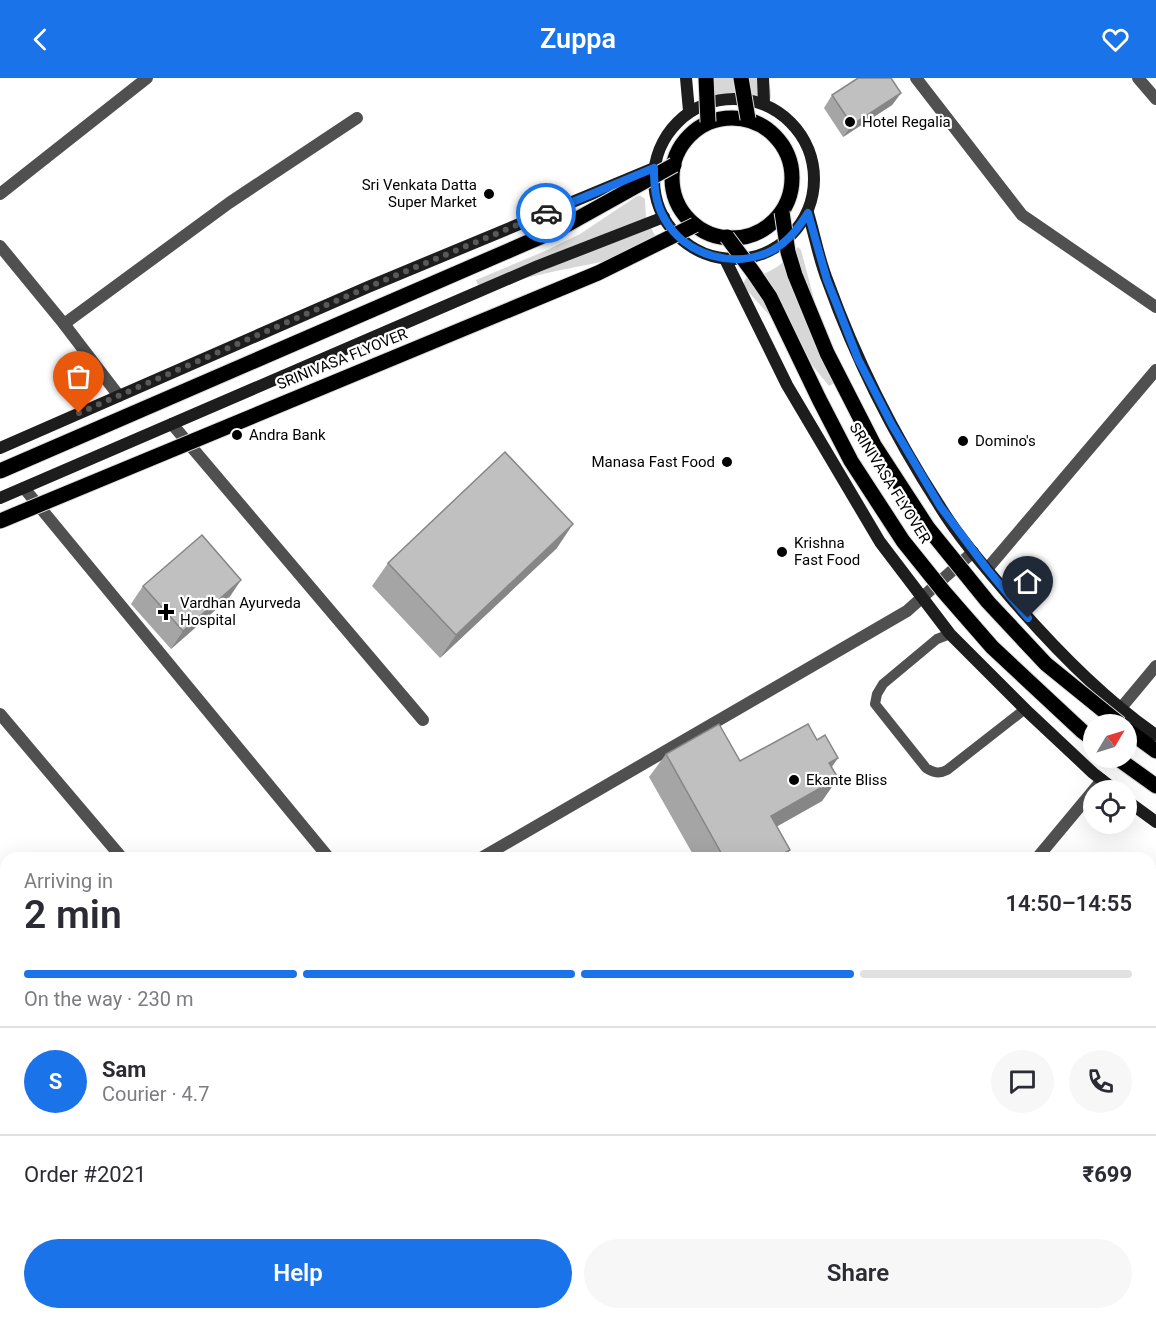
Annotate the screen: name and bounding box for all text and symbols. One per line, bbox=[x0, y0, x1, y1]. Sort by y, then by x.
icon: back bbox=[24, 23, 57, 56]
text: Zuppa bbox=[540, 23, 616, 55]
icon: heart bbox=[1099, 23, 1132, 56]
place label: Hotel Regalia bbox=[862, 113, 951, 131]
marker: Hotel Regalia bbox=[843, 115, 857, 129]
place label: Sri Venkata Datta Super Market bbox=[362, 176, 477, 211]
courier bbox=[516, 183, 576, 243]
marker: Sri Venkata Datta Super Market bbox=[482, 187, 496, 201]
icon: car bbox=[530, 197, 563, 230]
street label: SRINIVASA FLYOVER bbox=[274, 325, 410, 393]
pin bbox=[53, 351, 104, 413]
icon: bag bbox=[62, 360, 95, 393]
street label: SRINIVASA FLYOVER bbox=[846, 419, 934, 547]
place label: Andra Bank bbox=[249, 426, 326, 444]
marker: Andra Bank bbox=[230, 428, 244, 442]
place label: Domino's bbox=[975, 432, 1036, 450]
marker: Domino's bbox=[956, 434, 970, 448]
place label: Manasa Fast Food bbox=[591, 453, 715, 471]
marker: Manasa Fast Food bbox=[720, 455, 734, 469]
place label: Krishna Fast Food bbox=[794, 534, 860, 569]
marker: Krishna Fast Food bbox=[775, 545, 789, 559]
pin bbox=[1002, 556, 1053, 618]
icon: home bbox=[1011, 565, 1044, 598]
place label: Vardhan Ayurveda Hospital bbox=[180, 594, 301, 629]
marker: Vardhan Ayurveda Hospital bbox=[157, 603, 175, 621]
north arrow bbox=[1083, 714, 1137, 768]
map controls bbox=[1083, 714, 1137, 834]
place label: Ekante Bliss bbox=[806, 771, 887, 789]
marker: Ekante Bliss bbox=[787, 773, 801, 787]
button: locate bbox=[1083, 780, 1137, 834]
text: Arriving in bbox=[24, 869, 113, 893]
text: 14:50–14:55 bbox=[1005, 891, 1132, 916]
text: 2 min bbox=[24, 892, 122, 938]
text: On the way · 230 m bbox=[24, 987, 193, 1011]
button: chat bbox=[991, 1050, 1054, 1113]
button: phone bbox=[1069, 1050, 1132, 1113]
text: Sam bbox=[102, 1057, 146, 1082]
text: S bbox=[49, 1069, 62, 1094]
text: Courier · 4.7 bbox=[102, 1082, 209, 1106]
text: Order #2021 bbox=[24, 1162, 146, 1187]
text: ₹699 bbox=[1083, 1162, 1132, 1187]
button: Help bbox=[24, 1239, 572, 1308]
button: Share bbox=[584, 1239, 1132, 1308]

